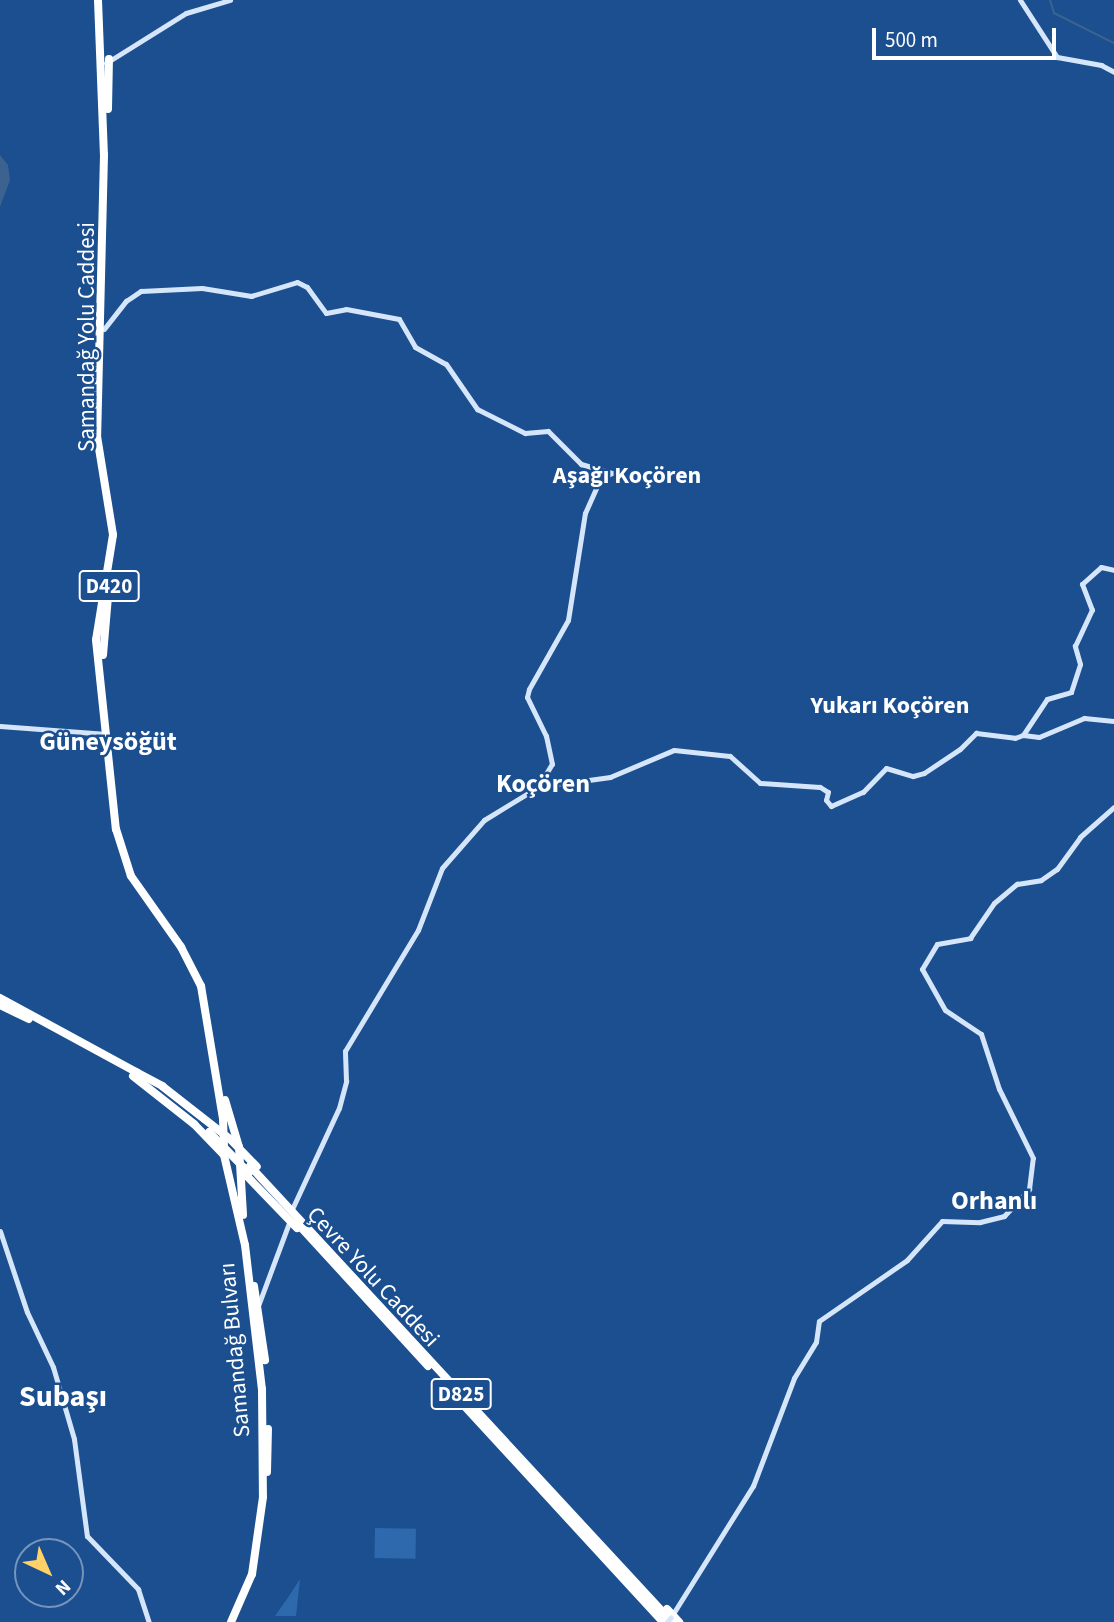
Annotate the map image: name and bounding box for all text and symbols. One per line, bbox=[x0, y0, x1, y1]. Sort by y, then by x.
scale bar bbox=[876, 14, 1060, 58]
text: 500 m bbox=[885, 25, 938, 55]
street label: Samandağ Yolu Caddesi bbox=[73, 222, 101, 452]
district label: Aşağı Koçören bbox=[553, 462, 701, 490]
road number: D420 bbox=[78, 568, 140, 604]
district label: Yukarı Koçören bbox=[811, 692, 969, 720]
district label: Güneysöğüt bbox=[39, 726, 177, 758]
district label: Koçören bbox=[496, 768, 590, 800]
district label: Orhanlı bbox=[951, 1185, 1037, 1217]
street label: Çevre Yolu Caddesi bbox=[301, 1201, 445, 1353]
street label: Samandağ Bulvarı bbox=[214, 1262, 256, 1438]
road number: D825 bbox=[430, 1376, 492, 1412]
district label: Subaşı bbox=[19, 1379, 107, 1415]
north arrow bbox=[14, 1538, 84, 1608]
text: N bbox=[49, 1573, 76, 1601]

